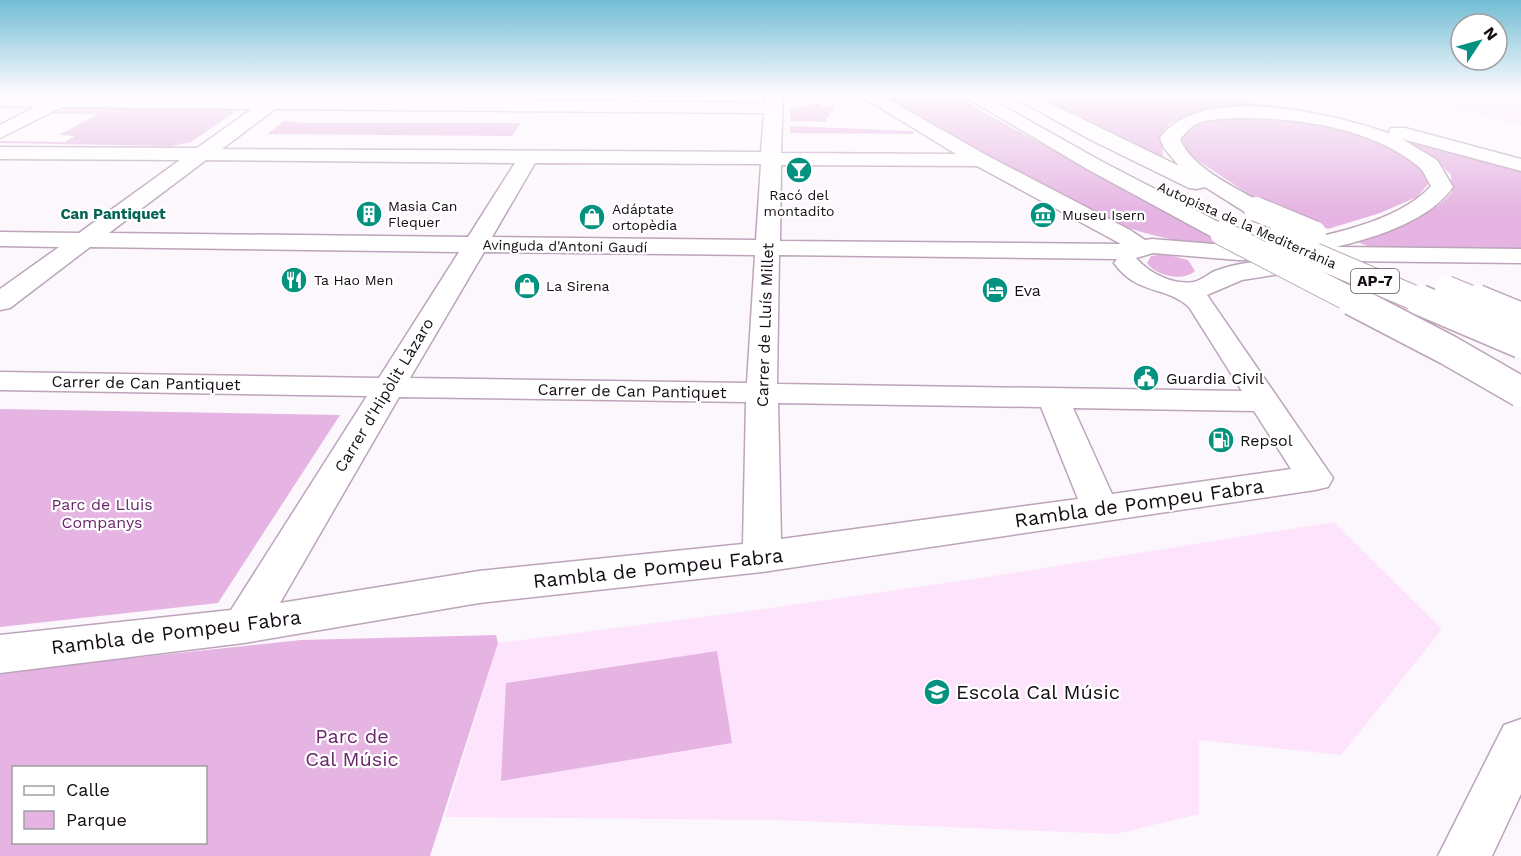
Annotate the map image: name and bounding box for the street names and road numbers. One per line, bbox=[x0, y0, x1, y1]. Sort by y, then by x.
street label: Autopista de la Mediterrània bbox=[1155, 178, 1339, 272]
street label: Avinguda d'Antoni Gaudí bbox=[482, 237, 648, 255]
street label: Carrer de Lluís Millet bbox=[753, 242, 777, 407]
road number: AP-7 bbox=[1351, 269, 1399, 293]
street label: Carrer d'Hipòlit Làzaro bbox=[330, 314, 438, 476]
street label: Carrer de Can Pantiquet bbox=[51, 372, 241, 394]
street label: Carrer de Can Pantiquet bbox=[537, 380, 727, 402]
street label: Rambla de Pompeu Fabra bbox=[1013, 474, 1265, 532]
street label: Rambla de Pompeu Fabra bbox=[532, 543, 784, 593]
street label: Rambla de Pompeu Fabra bbox=[50, 605, 302, 659]

